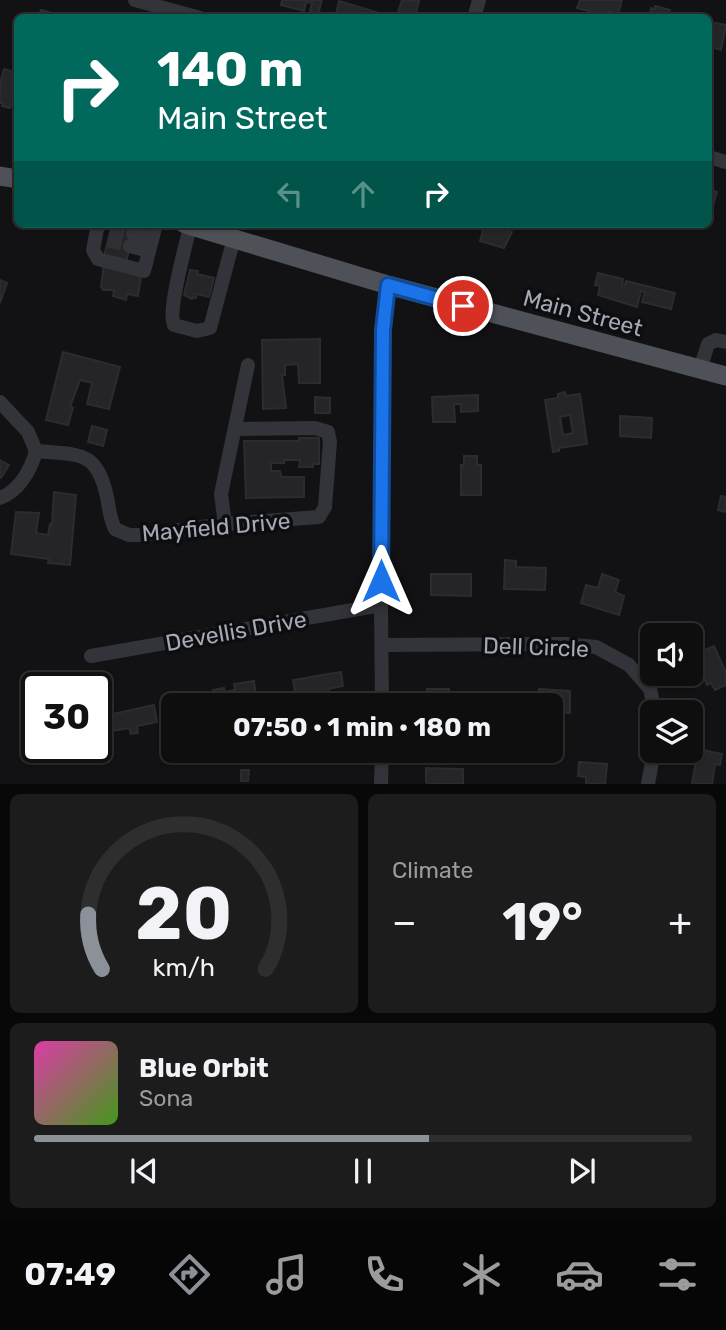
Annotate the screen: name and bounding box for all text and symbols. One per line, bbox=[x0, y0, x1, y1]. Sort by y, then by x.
text: 140 m bbox=[157, 40, 303, 98]
icon: right bbox=[42, 42, 133, 133]
text: Main Street bbox=[157, 99, 328, 137]
icon: left bbox=[271, 175, 309, 213]
icon: ahead bbox=[344, 175, 382, 213]
icon: right bbox=[417, 175, 455, 213]
pin bbox=[433, 276, 493, 336]
street label: Main Street bbox=[520, 284, 646, 342]
icon: arrive bbox=[444, 287, 482, 325]
street label: Mayfield Drive bbox=[140, 507, 292, 547]
position arrow bbox=[344, 544, 418, 618]
street label: Devellis Drive bbox=[163, 605, 309, 657]
map controls bbox=[640, 623, 703, 763]
button: sound bbox=[640, 623, 703, 686]
street label: Dell Circle bbox=[482, 631, 590, 663]
speed limit sign: 30 bbox=[21, 672, 112, 763]
button: layers bbox=[640, 700, 703, 763]
text: 07:50 · 1 min · 180 m bbox=[233, 712, 491, 743]
text: Climate bbox=[392, 856, 473, 884]
text: 20 bbox=[136, 872, 232, 958]
text: 19° bbox=[502, 891, 583, 953]
text: − bbox=[392, 899, 417, 945]
text: + bbox=[668, 899, 692, 945]
text: km/h bbox=[153, 953, 215, 982]
text: Blue Orbit bbox=[139, 1053, 269, 1084]
text: Sona bbox=[139, 1084, 193, 1112]
icon: previous bbox=[125, 1152, 163, 1190]
icon: pause bbox=[344, 1152, 382, 1190]
icon: next bbox=[563, 1152, 601, 1190]
icon: directions bbox=[165, 1250, 214, 1299]
icon: music bbox=[262, 1250, 311, 1299]
icon: phone bbox=[360, 1250, 409, 1299]
icon: climate bbox=[457, 1250, 506, 1299]
icon: car bbox=[555, 1250, 604, 1299]
icon: filters bbox=[653, 1250, 702, 1299]
text: 07:49 bbox=[24, 1255, 116, 1293]

